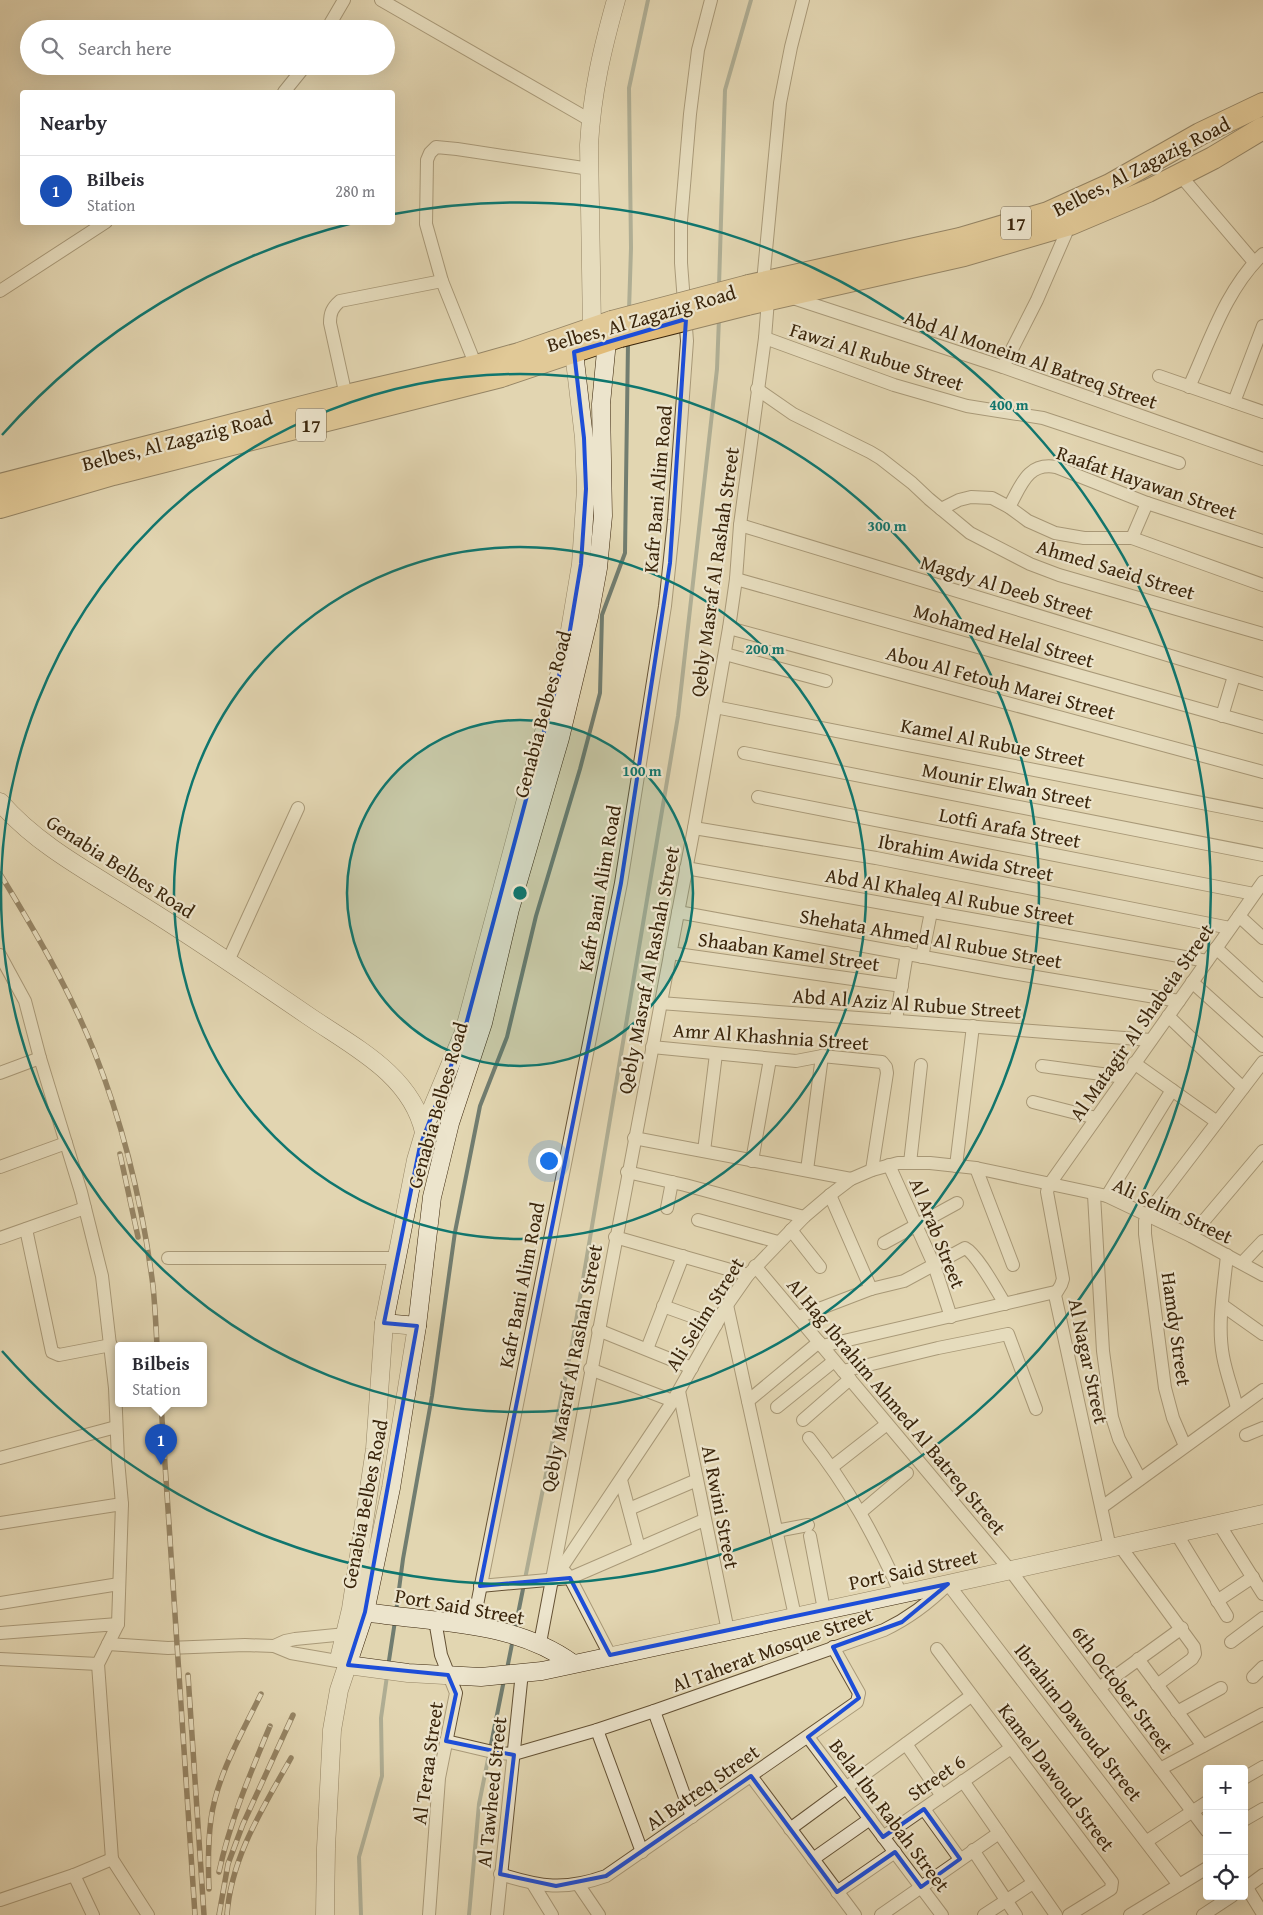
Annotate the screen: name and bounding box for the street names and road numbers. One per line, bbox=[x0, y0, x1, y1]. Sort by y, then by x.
street label: Belbes, Al Zagazig Road bbox=[1047, 109, 1235, 223]
road number: 17 bbox=[1001, 207, 1031, 240]
street label: Belbes, Al Zagazig Road bbox=[543, 277, 739, 359]
street label: Abd Al Moneim Al Batreq Street bbox=[900, 302, 1162, 416]
street label: Fawzi Al Rubue Street bbox=[786, 314, 968, 398]
street label: Belbes, Al Zagazig Road bbox=[79, 402, 276, 478]
street label: Kafr Bani Alim Road bbox=[635, 404, 679, 574]
road number: 17 bbox=[296, 408, 326, 442]
street label: Raafat Hayawan Street bbox=[1053, 438, 1241, 526]
street label: Qebly Masraf Al Rashah Street bbox=[682, 445, 746, 699]
street label: Ahmed Saeid Street bbox=[1033, 531, 1199, 607]
street label: Magdy Al Deeb Street bbox=[917, 547, 1097, 627]
street label: Mohamed Helal Street bbox=[910, 595, 1098, 675]
street label: Genabia Belbes Road bbox=[506, 627, 578, 801]
street label: Abou Al Fetouh Marei Street bbox=[883, 637, 1119, 727]
street label: Kamel Al Rubue Street bbox=[898, 710, 1088, 774]
street label: Mounir Elwan Street bbox=[920, 754, 1094, 816]
street label: Lotfi Arafa Street bbox=[937, 799, 1083, 855]
street label: Kafr Bani Alim Road bbox=[570, 802, 628, 973]
street label: Genabia Belbes Road bbox=[41, 807, 201, 925]
street label: Ibrahim Awida Street bbox=[876, 826, 1056, 888]
street label: Qebly Masraf Al Rashah Street bbox=[610, 844, 686, 1096]
street label: Abd Al Khaleq Al Rubue Street bbox=[823, 860, 1077, 932]
street label: Shehata Ahmed Al Rubue Street bbox=[797, 901, 1065, 975]
street label: Al Matagir Al Shabeia Street bbox=[1062, 917, 1220, 1127]
street label: Shaaban Kamel Street bbox=[696, 924, 882, 978]
street label: Abd Al Aziz Al Rubue Street bbox=[792, 981, 1022, 1025]
street label: Amr Al Khashnia Street bbox=[672, 1015, 870, 1057]
street label: Genabia Belbes Road bbox=[399, 1018, 475, 1192]
street label: Ali Selim Street bbox=[1108, 1169, 1238, 1251]
street label: Al Arab Street bbox=[903, 1173, 973, 1293]
street label: Kafr Bani Alim Road bbox=[491, 1199, 551, 1370]
street label: Qebly Masraf Al Rashah Street bbox=[533, 1242, 609, 1494]
street label: Ali Selim Street bbox=[657, 1251, 751, 1377]
street label: Hamdy Street bbox=[1155, 1270, 1199, 1388]
street label: Al Hag Ibrahim Ahmed Al Batreq Street bbox=[781, 1271, 1013, 1541]
street label: Al Nagar Street bbox=[1062, 1296, 1116, 1426]
street label: Genabia Belbes Road bbox=[333, 1417, 395, 1591]
street label: Al Rwini Street bbox=[695, 1443, 747, 1571]
street label: Port Said Street bbox=[846, 1541, 980, 1597]
street label: Port Said Street bbox=[393, 1580, 527, 1632]
street label: Al Taherat Mosque Street bbox=[667, 1599, 877, 1699]
street label: 6th October Street bbox=[1065, 1619, 1181, 1759]
street label: Ibrahim Dawoud Street bbox=[1008, 1637, 1150, 1807]
street label: Kamel Dawoud Street bbox=[992, 1697, 1122, 1857]
street label: Al Teraa Street bbox=[404, 1700, 450, 1826]
street label: Al Tawheed Street bbox=[469, 1715, 513, 1869]
street label: Belal Ibn Rabah Street bbox=[823, 1732, 957, 1898]
street label: Al Batreq Street bbox=[639, 1737, 765, 1837]
street label: Street 6 bbox=[901, 1747, 971, 1807]

